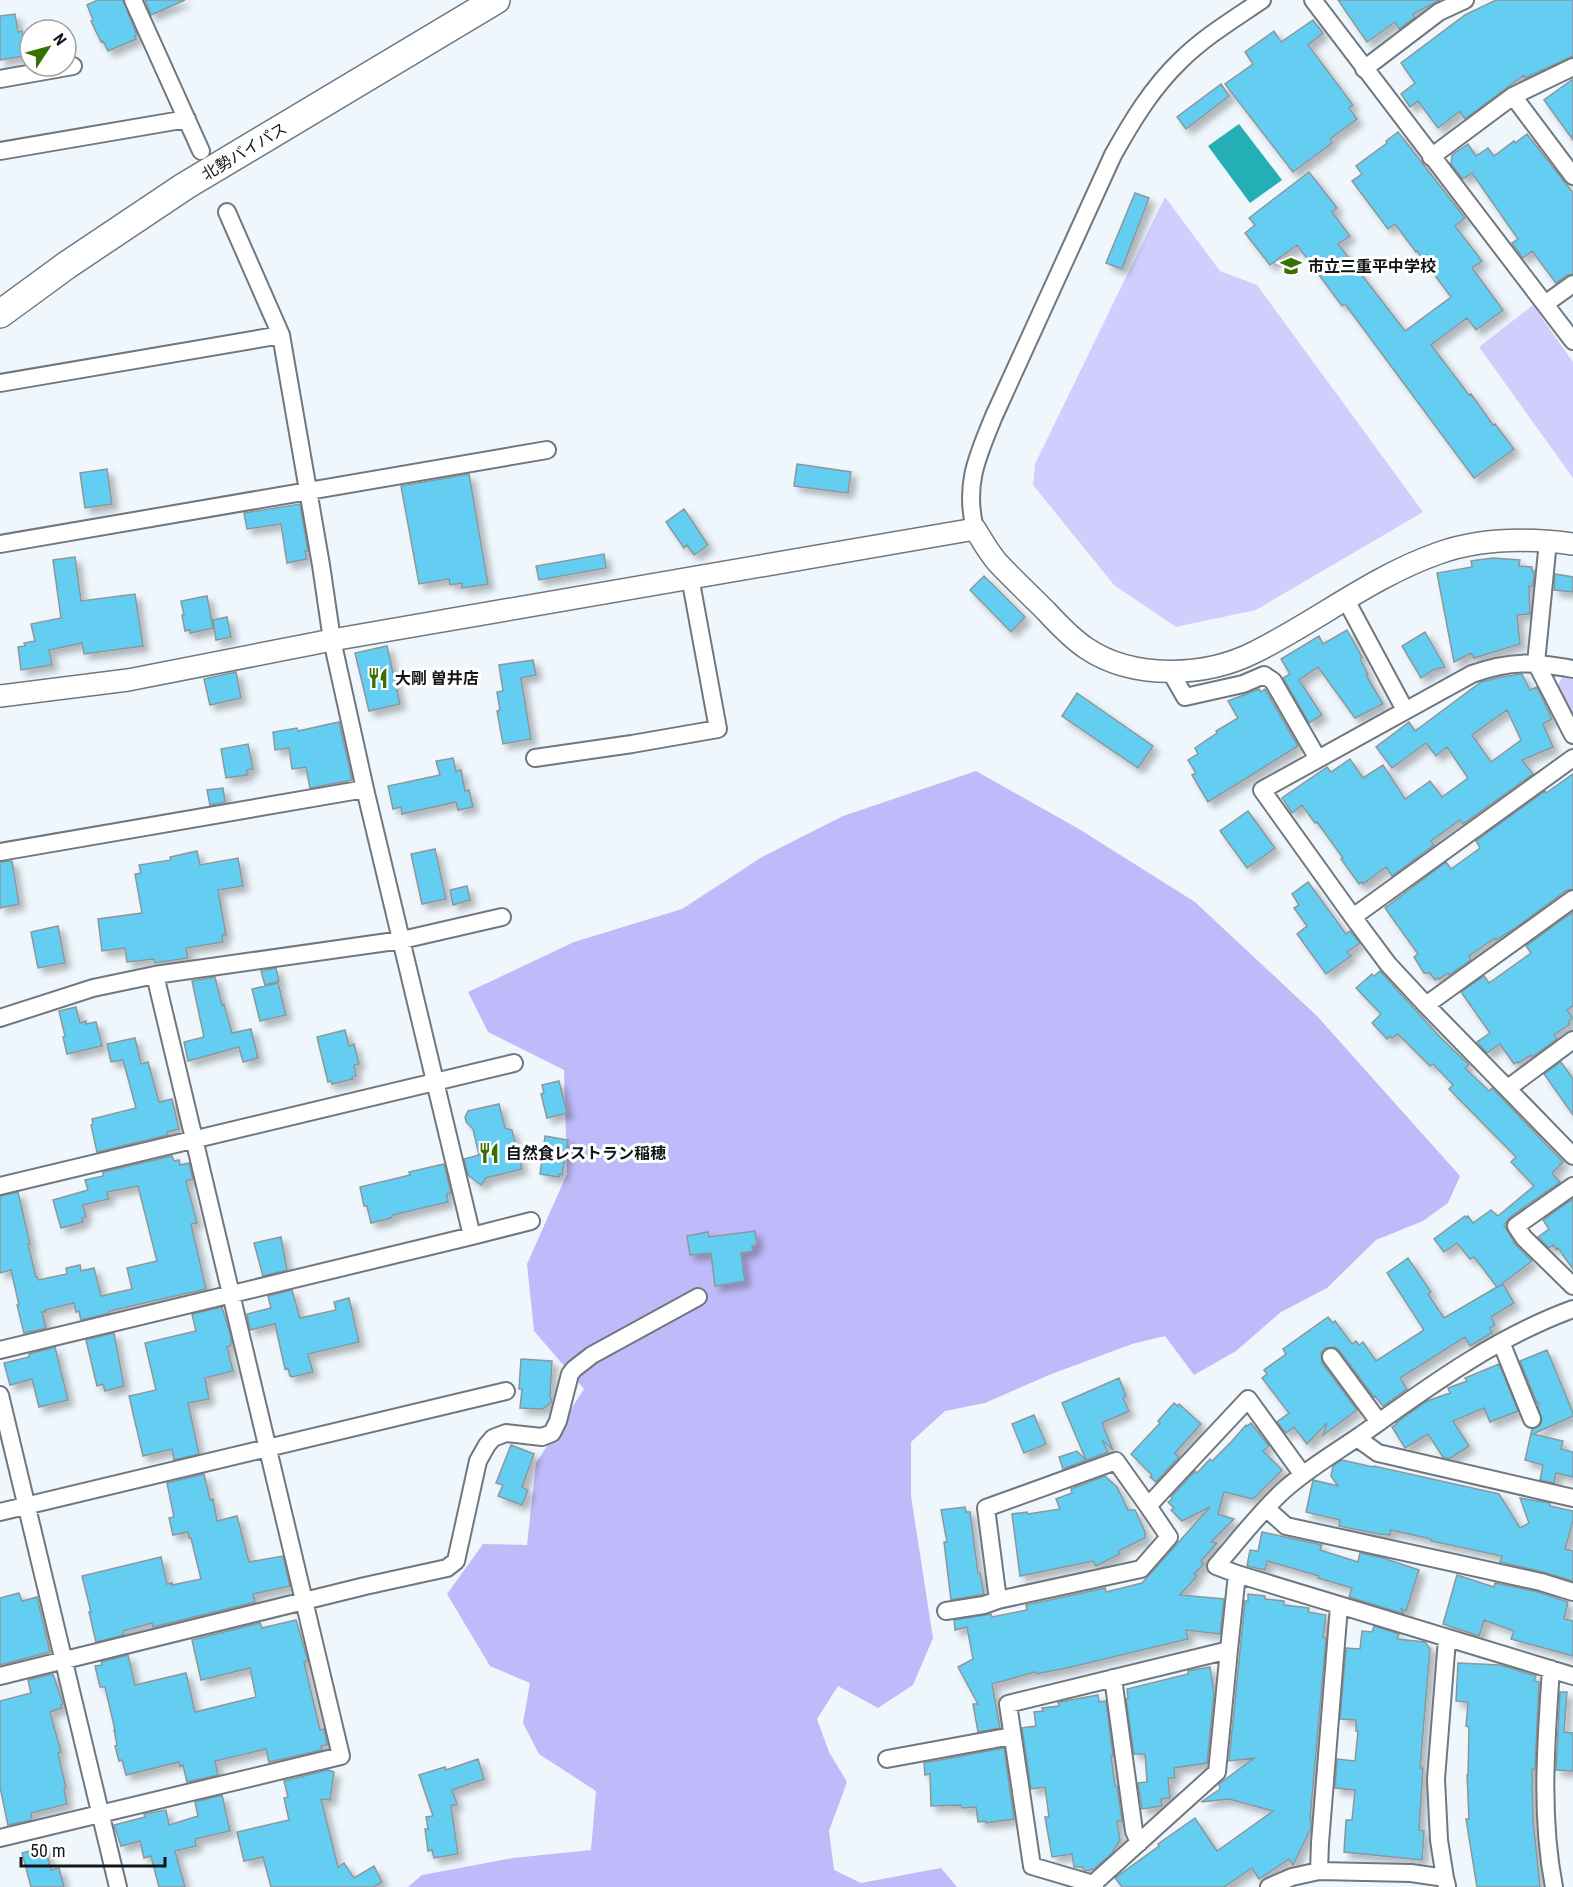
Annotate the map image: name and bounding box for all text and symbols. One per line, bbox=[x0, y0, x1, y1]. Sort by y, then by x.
north arrow bbox=[18, 18, 78, 78]
text: N bbox=[49, 30, 70, 49]
street label: 北勢バイパス bbox=[198, 119, 290, 184]
school or university icon: 市立三重平中学校 bbox=[1279, 254, 1303, 278]
place label: 市立三重平中学校 bbox=[1308, 257, 1436, 276]
restaurant icon: 大剛 曽井店 bbox=[366, 666, 390, 690]
place label: 大剛 曽井店 bbox=[395, 669, 479, 688]
restaurant icon: 自然食レストラン稲穂 bbox=[477, 1141, 501, 1165]
place label: 自然食レストラン稲穂 bbox=[506, 1144, 666, 1163]
scale bar bbox=[21, 1830, 165, 1868]
text: 50 m bbox=[30, 1840, 65, 1861]

